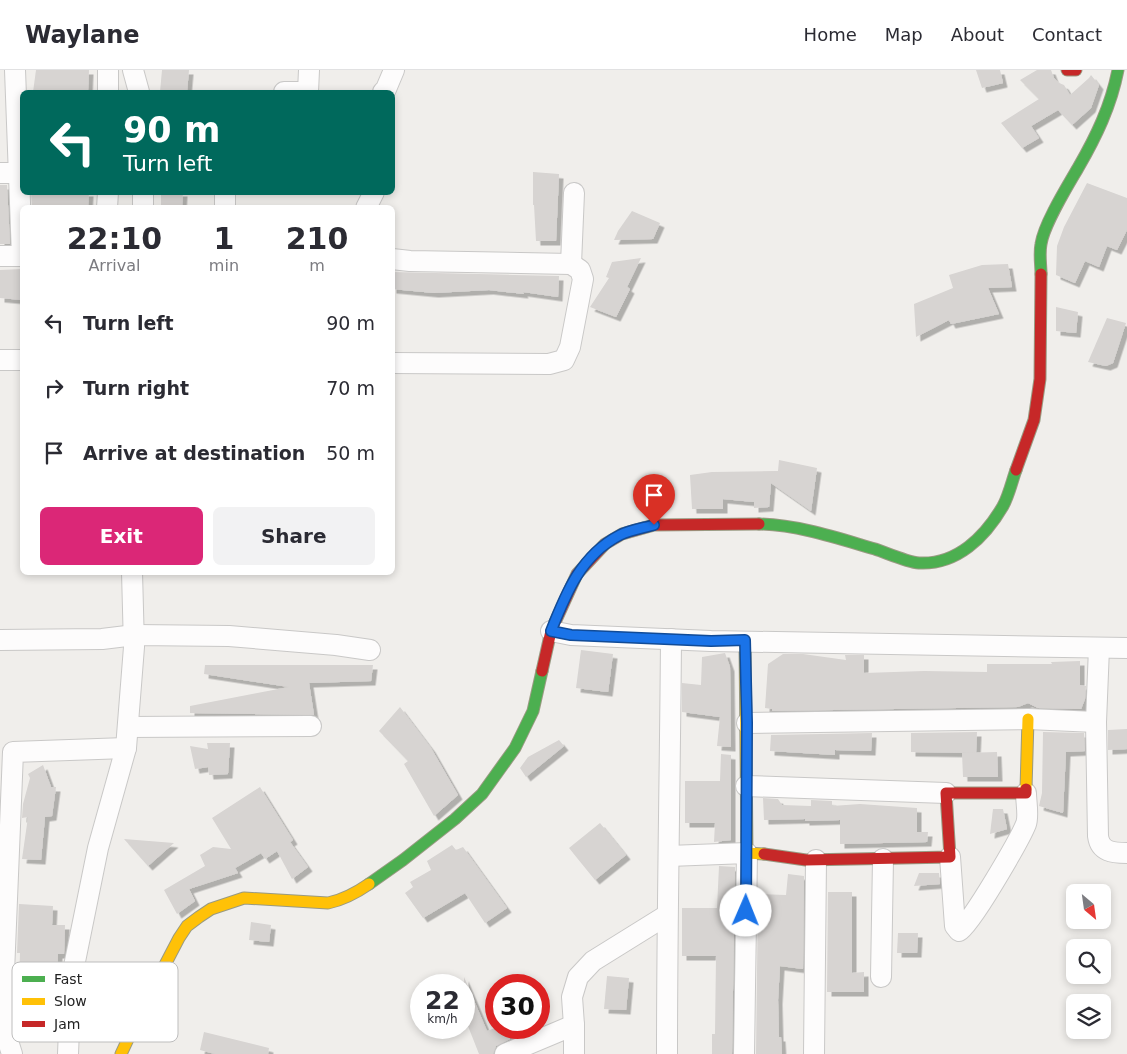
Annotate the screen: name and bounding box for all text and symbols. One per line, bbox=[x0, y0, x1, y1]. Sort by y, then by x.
text: Waylane bbox=[25, 21, 140, 49]
text: Home bbox=[804, 24, 857, 45]
text: Map bbox=[885, 24, 923, 45]
text: About bbox=[951, 24, 1004, 45]
text: Contact bbox=[1032, 24, 1102, 45]
icon: left bbox=[40, 110, 105, 175]
text: 90 m bbox=[123, 110, 220, 150]
text: Turn left bbox=[123, 151, 212, 176]
text: 22:10 bbox=[67, 221, 162, 256]
text: 1 bbox=[213, 221, 234, 256]
text: 210 bbox=[286, 221, 348, 256]
text: Arrival bbox=[88, 256, 140, 275]
text: min bbox=[209, 256, 239, 275]
text: m bbox=[309, 256, 325, 275]
icon: left bbox=[40, 309, 68, 337]
text: Turn left bbox=[83, 312, 174, 334]
text: 90 m bbox=[326, 312, 375, 334]
icon: right bbox=[40, 374, 68, 402]
text: Turn right bbox=[83, 377, 189, 399]
text: 70 m bbox=[326, 377, 375, 399]
icon: arrive bbox=[40, 439, 68, 467]
text: Arrive at destination bbox=[83, 442, 305, 464]
text: 50 m bbox=[326, 442, 375, 464]
pin bbox=[633, 474, 675, 525]
icon: arrive bbox=[640, 481, 668, 509]
button: Exit bbox=[40, 507, 203, 565]
button: Share bbox=[213, 507, 375, 565]
position arrow bbox=[719, 884, 771, 936]
north arrow bbox=[1066, 884, 1111, 929]
map controls bbox=[1066, 884, 1111, 1039]
button: search bbox=[1066, 939, 1111, 984]
legend bbox=[12, 962, 178, 1042]
text: Fast bbox=[54, 971, 83, 987]
speed limit sign: 30 bbox=[485, 974, 550, 1039]
text: 22 bbox=[425, 986, 460, 1015]
text: Slow bbox=[54, 993, 87, 1009]
button: layers bbox=[1066, 994, 1111, 1039]
text: km/h bbox=[427, 1012, 458, 1026]
text: Jam bbox=[53, 1016, 80, 1032]

